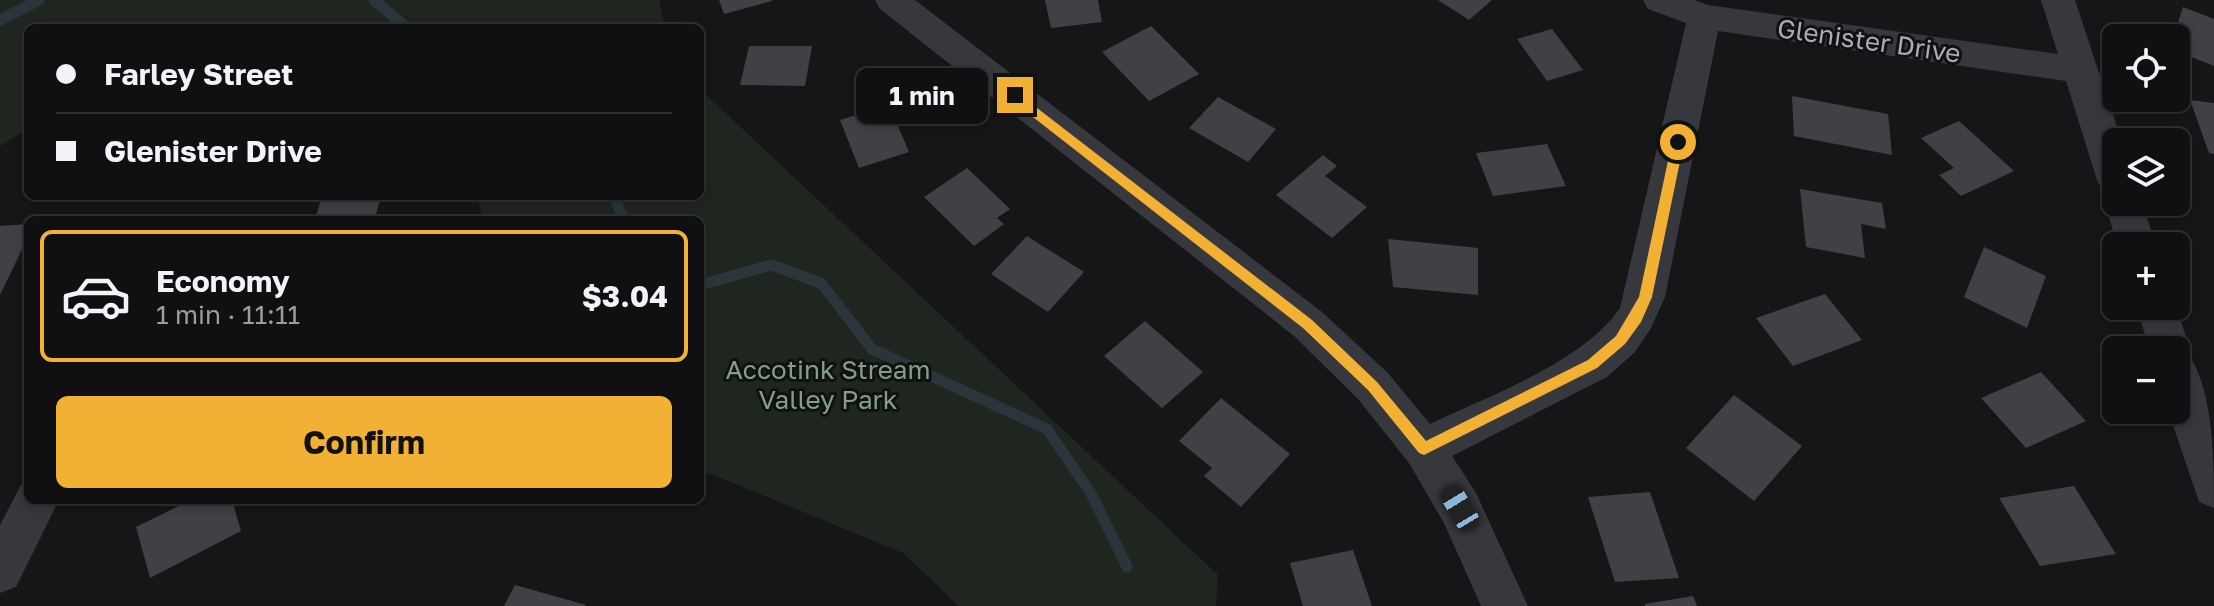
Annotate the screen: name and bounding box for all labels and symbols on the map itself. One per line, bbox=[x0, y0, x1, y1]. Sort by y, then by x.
street label: Glenister Drive bbox=[1775, 12, 1963, 69]
callout: 1 min bbox=[855, 67, 987, 123]
route end bbox=[997, 77, 1033, 113]
route start bbox=[1660, 124, 1696, 160]
park label: Accotink Stream Valley Park bbox=[726, 354, 930, 415]
car bbox=[1437, 481, 1483, 535]

